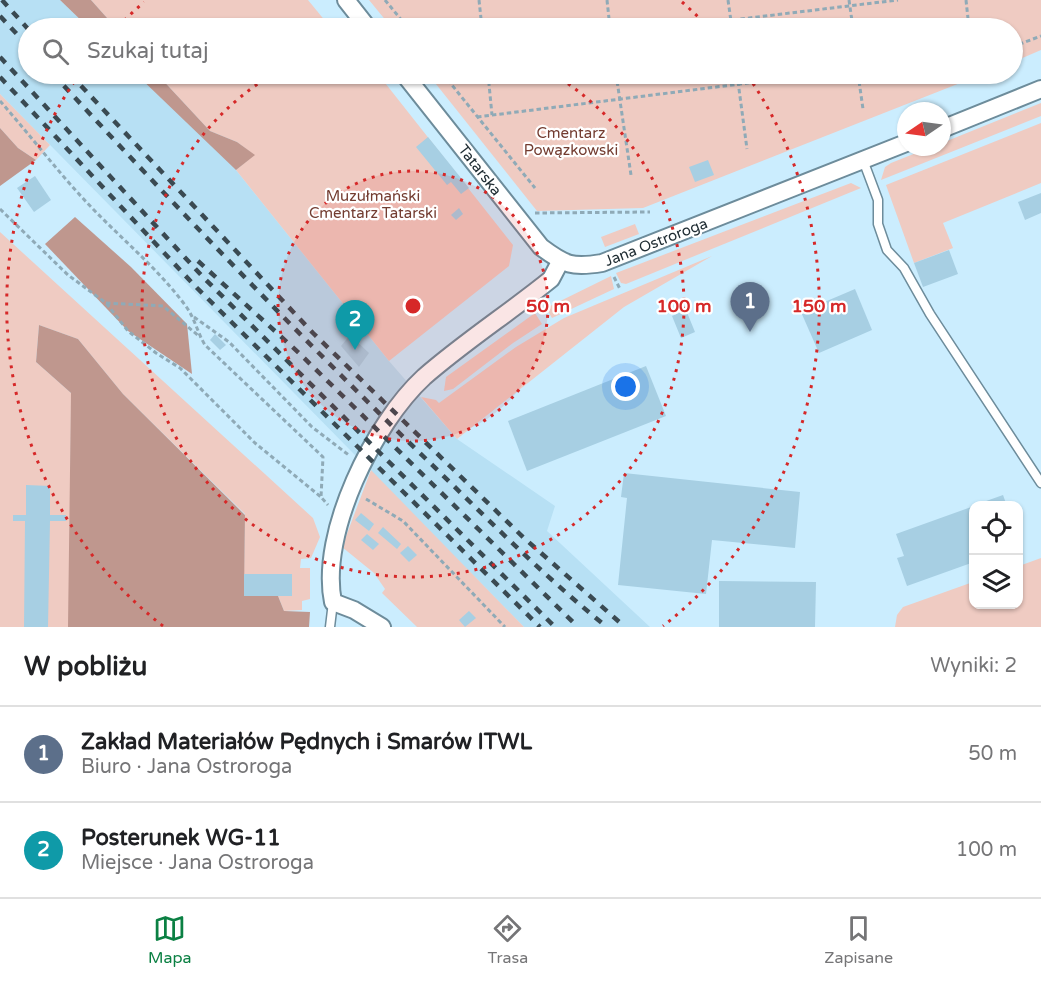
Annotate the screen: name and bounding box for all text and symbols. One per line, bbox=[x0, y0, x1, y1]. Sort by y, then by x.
search box bbox=[18, 18, 1023, 84]
icon: search bbox=[39, 35, 72, 68]
text: Szukaj tutaj bbox=[87, 38, 209, 64]
north arrow bbox=[897, 102, 951, 156]
park label: Cmentarz Powązkowski bbox=[524, 124, 618, 159]
street label: Tatarska bbox=[455, 141, 505, 199]
park label: Muzułmański Cmentarz Tatarski bbox=[309, 187, 437, 222]
street label: Jana Ostroroga bbox=[602, 214, 710, 270]
pin: 1 bbox=[730, 282, 770, 332]
text: 50 m bbox=[526, 295, 570, 317]
text: 100 m bbox=[656, 295, 712, 317]
text: 150 m bbox=[791, 295, 847, 317]
centre of rings bbox=[403, 296, 423, 316]
pin: 2 bbox=[336, 300, 374, 350]
your location bbox=[611, 372, 640, 401]
map controls bbox=[969, 501, 1023, 609]
button: locate bbox=[969, 501, 1023, 555]
button: layers bbox=[969, 555, 1023, 609]
text: W pobliżu bbox=[24, 651, 147, 682]
text: Wyniki: 2 bbox=[930, 654, 1017, 678]
text: Zakład Materiałów Pędnych i Smarów ITWL bbox=[81, 729, 532, 755]
text: 1 bbox=[37, 742, 50, 766]
text: 50 m bbox=[968, 742, 1017, 766]
text: Biuro · Jana Ostroroga bbox=[81, 755, 292, 779]
text: Posterunek WG-11 bbox=[81, 825, 281, 851]
text: 2 bbox=[37, 838, 50, 862]
text: 100 m bbox=[956, 838, 1017, 862]
text: Miejsce · Jana Ostroroga bbox=[81, 851, 314, 875]
tab: Mapa bbox=[148, 912, 192, 968]
tab: Trasa bbox=[488, 912, 528, 968]
tab: Zapisane bbox=[824, 912, 893, 968]

